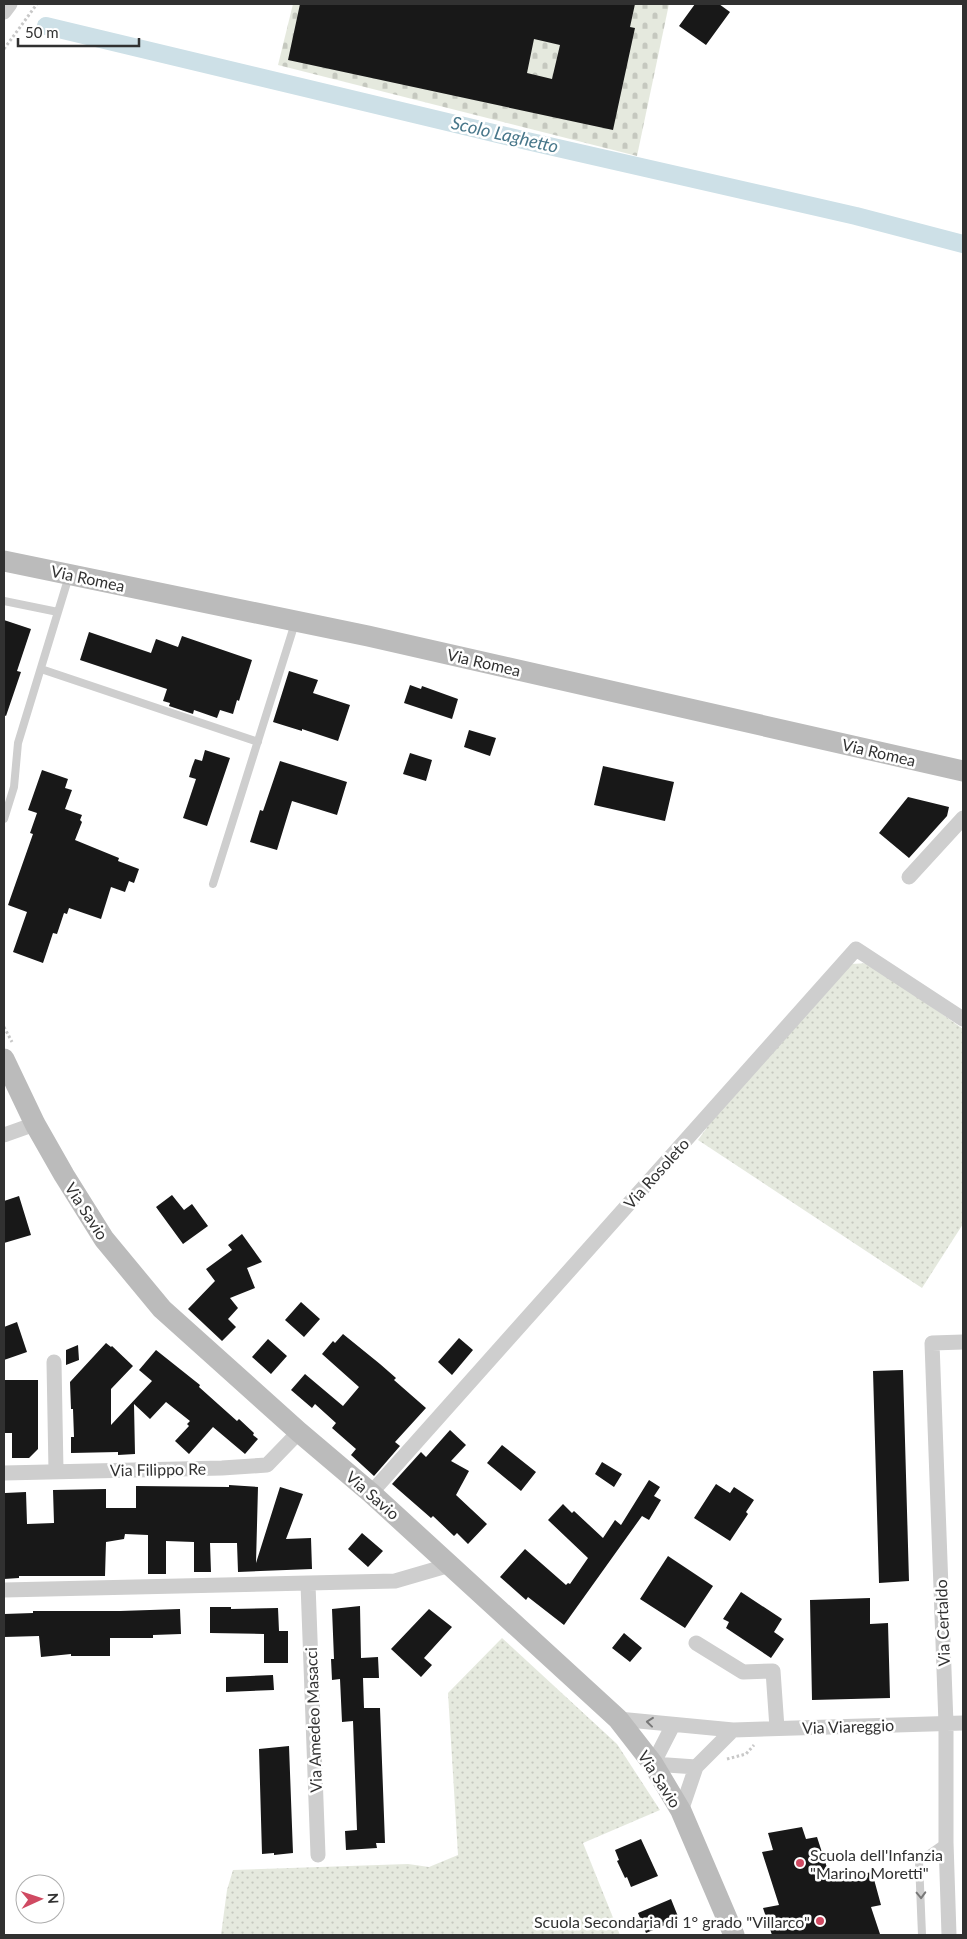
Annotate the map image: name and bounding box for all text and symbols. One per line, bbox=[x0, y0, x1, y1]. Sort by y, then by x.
scale bar bbox=[18, 15, 139, 47]
text: 50 m bbox=[25, 23, 59, 41]
water label: Scolo Laghetto bbox=[449, 111, 561, 157]
street label: Via Romea bbox=[49, 561, 127, 595]
street label: Via Romea bbox=[445, 644, 523, 680]
street label: Via Romea bbox=[840, 734, 918, 770]
street label: Via Rosoleto bbox=[619, 1134, 693, 1212]
street label: Via Savio bbox=[62, 1179, 112, 1243]
street label: Via Filippo Re bbox=[110, 1459, 206, 1479]
street label: Via Savio bbox=[343, 1467, 403, 1523]
street label: Via Certaldo bbox=[931, 1579, 953, 1667]
street label: Via Amedeo Masacci bbox=[301, 1647, 325, 1793]
street label: Via Viareggio bbox=[802, 1715, 894, 1737]
one-way arrow bbox=[645, 1717, 653, 1728]
street label: Via Savio bbox=[635, 1747, 685, 1811]
place label: Scuola dell'Infanzia "Marino Moretti" bbox=[810, 1845, 943, 1882]
marker: Scuola dell'Infanzia "Marino Moretti" bbox=[794, 1857, 806, 1869]
north arrow bbox=[15, 1874, 65, 1924]
one-way arrow bbox=[915, 1891, 926, 1899]
text: N bbox=[45, 1892, 62, 1904]
place label: Scuola Secondaria di 1° grado "Villarco" bbox=[534, 1912, 810, 1931]
marker: Scuola Secondaria di 1° grado "Villarco" bbox=[814, 1915, 826, 1927]

